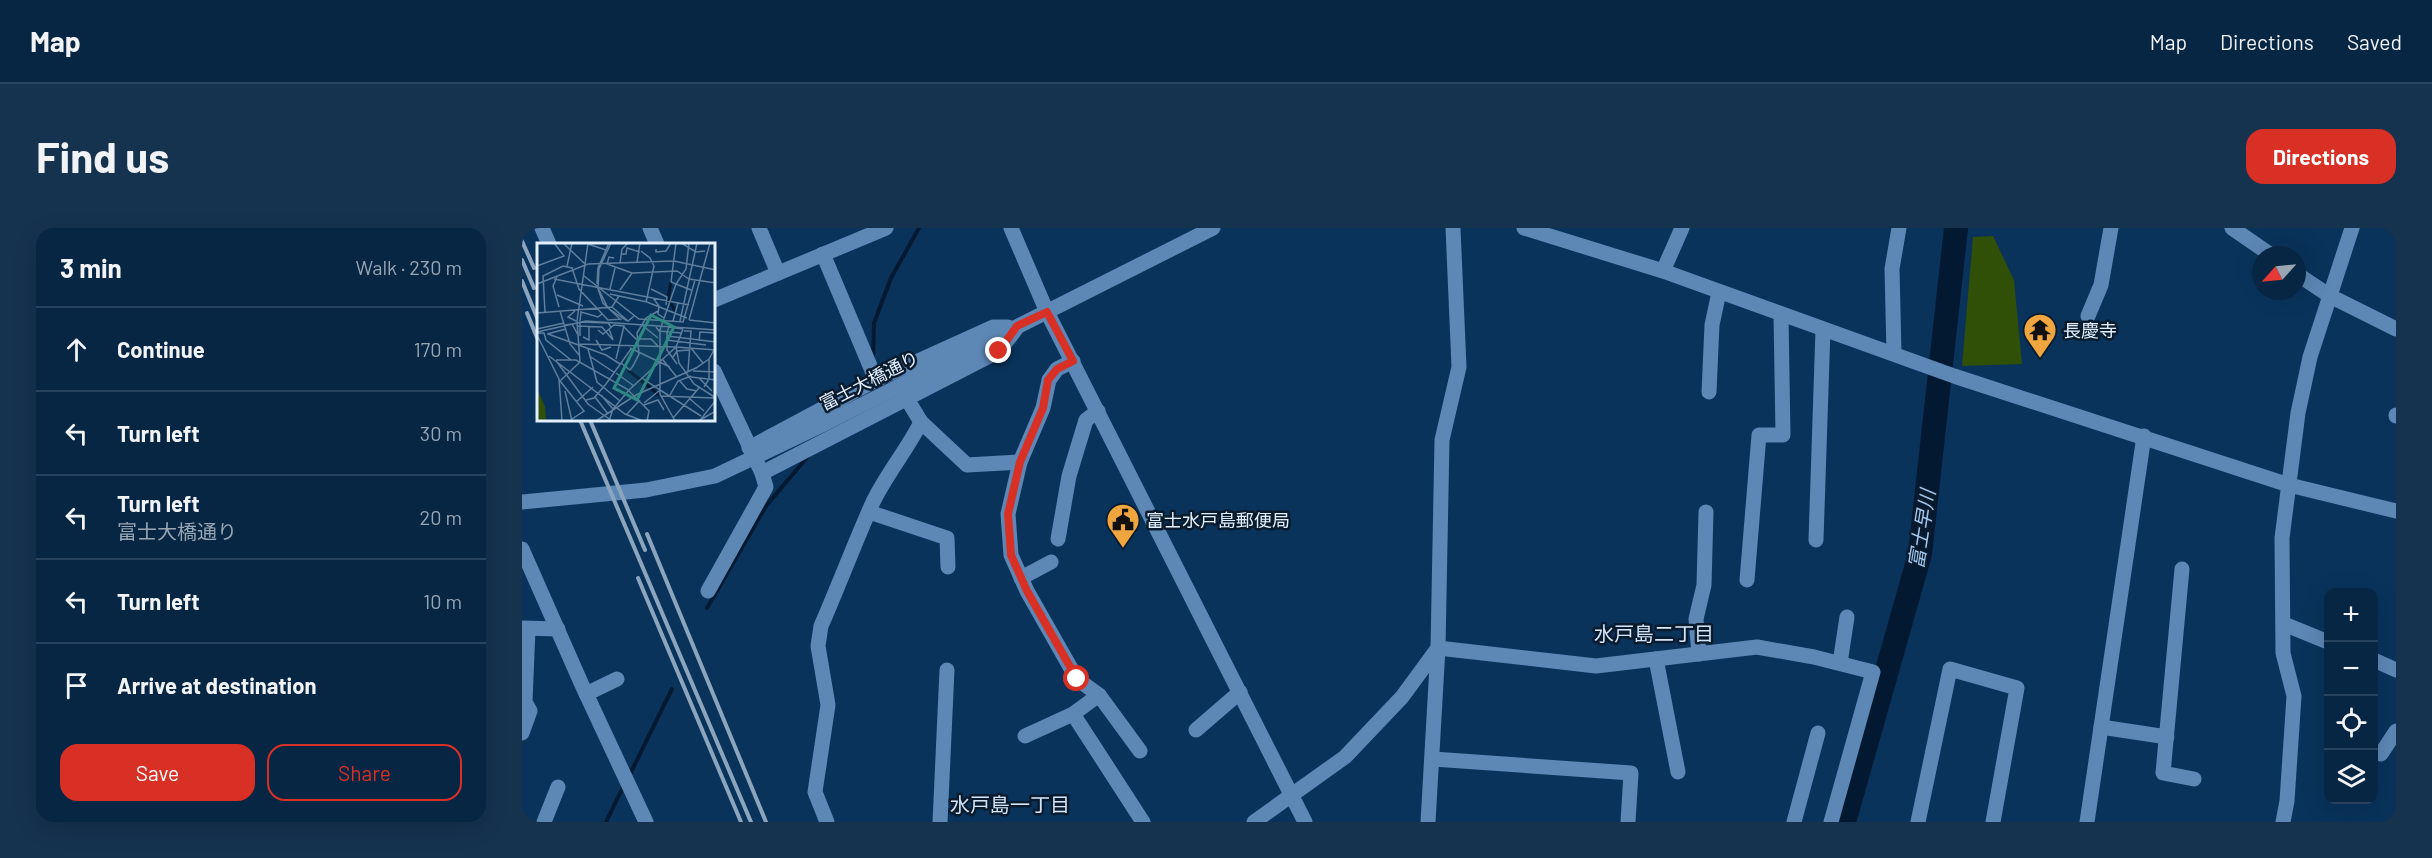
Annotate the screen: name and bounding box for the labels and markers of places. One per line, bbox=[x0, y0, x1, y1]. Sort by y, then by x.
temple icon: 長慶寺 bbox=[2022, 312, 2058, 359]
place label: 長慶寺 bbox=[2063, 319, 2117, 341]
public building icon: 富士水戸島郵便局 bbox=[1105, 502, 1141, 549]
place label: 富士水戸島郵便局 bbox=[1146, 509, 1290, 531]

